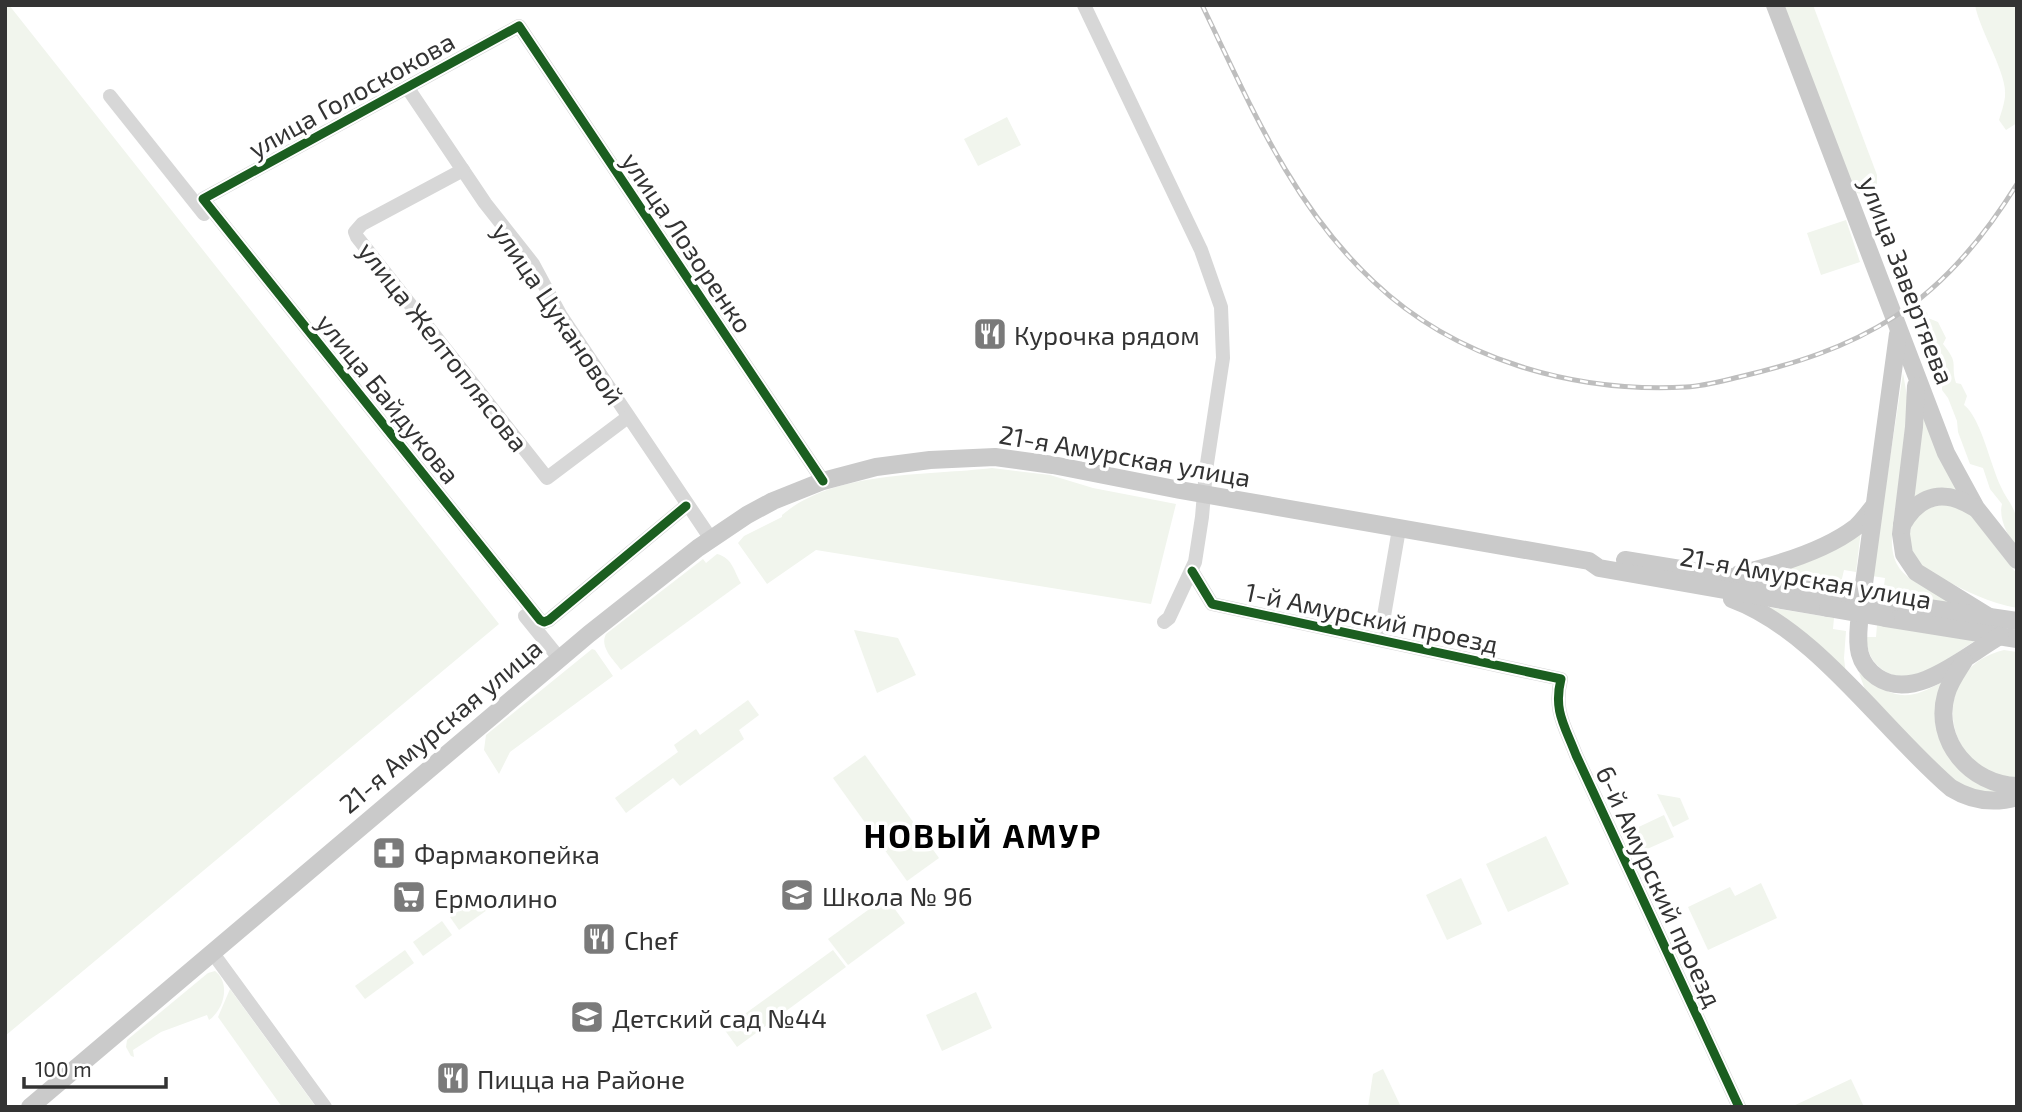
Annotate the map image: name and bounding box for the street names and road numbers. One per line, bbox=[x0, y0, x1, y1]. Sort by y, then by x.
street label: улица Голоскокова bbox=[243, 24, 460, 164]
street label: улица Лозоренко bbox=[615, 146, 760, 339]
street label: улица Завертяева bbox=[1853, 172, 1962, 389]
street label: улица Цукановой bbox=[486, 216, 631, 410]
street label: улица Желтоплясова bbox=[352, 235, 536, 458]
street label: улица Байдукова bbox=[310, 307, 467, 490]
street label: 21-я Амурская улица bbox=[997, 418, 1253, 493]
street label: 21-я Амурская улица bbox=[1678, 540, 1934, 615]
street label: 1-й Амурский проезд bbox=[1243, 575, 1501, 660]
street label: 21-я Амурская улица bbox=[332, 631, 548, 820]
street label: 6-й Амурский проезд bbox=[1590, 761, 1729, 1012]

